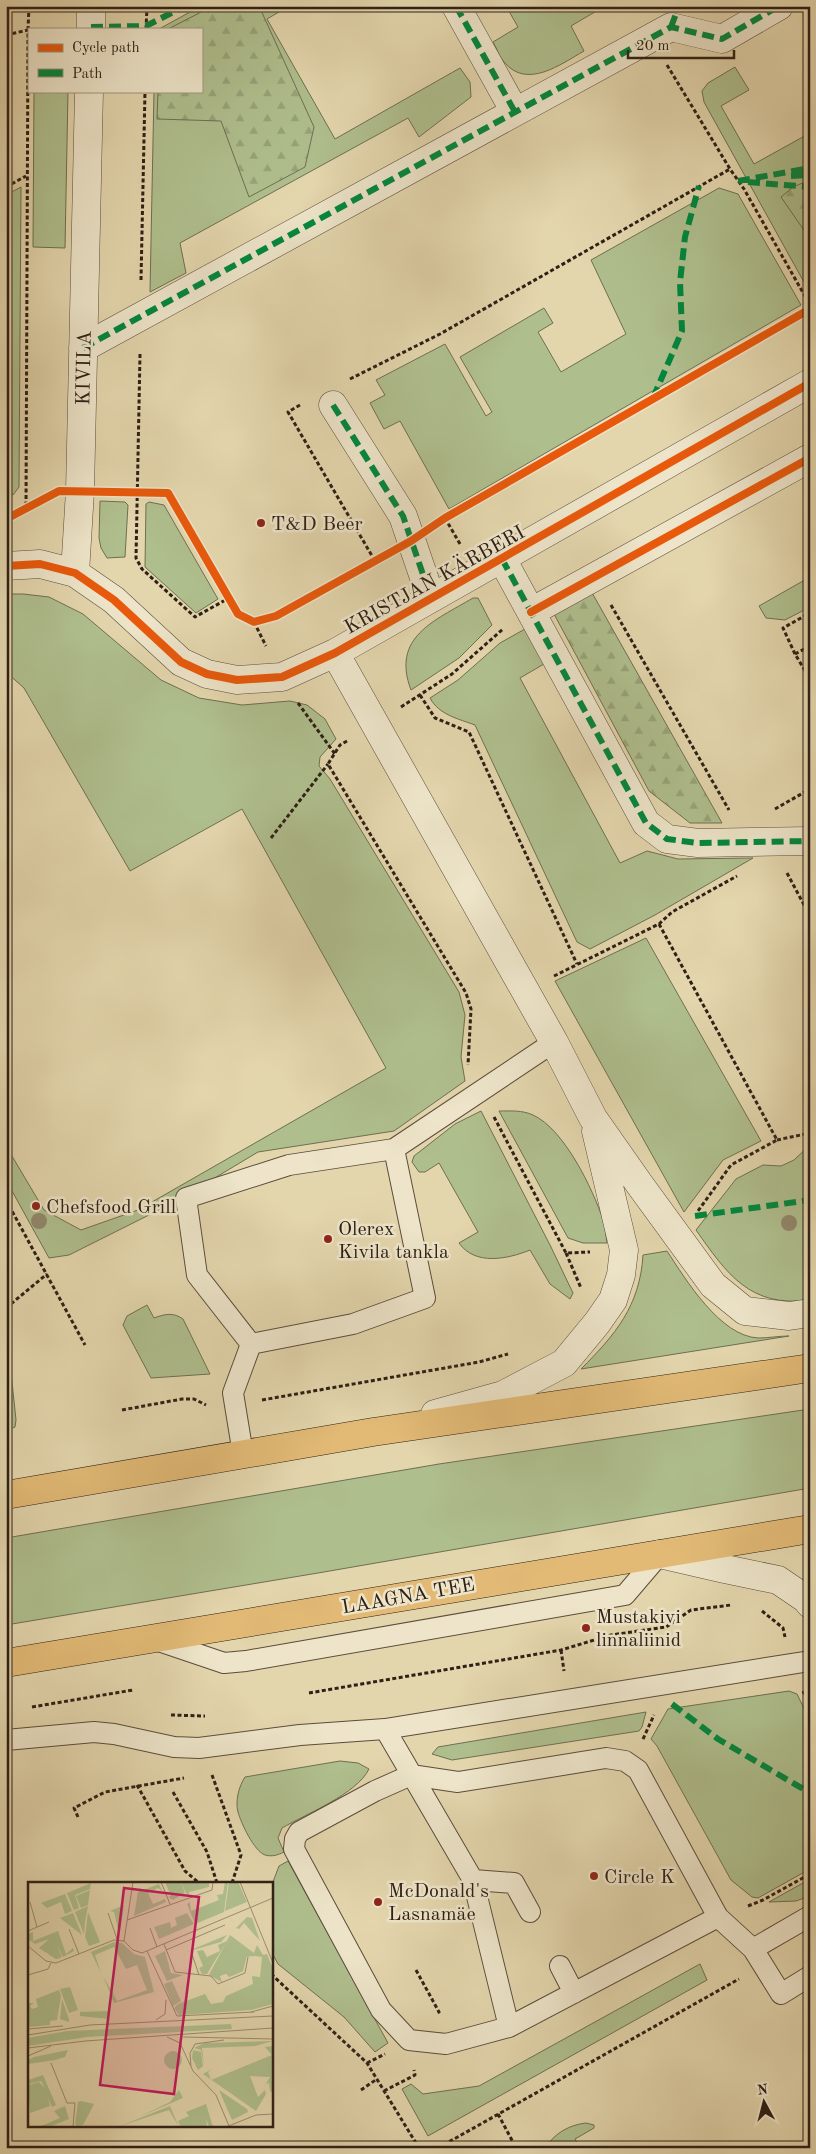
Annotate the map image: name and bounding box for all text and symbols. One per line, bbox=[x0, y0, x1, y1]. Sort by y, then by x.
legend bbox=[28, 28, 202, 92]
scale bar bbox=[628, 28, 735, 60]
text: 20 m bbox=[636, 39, 670, 54]
text: Cycle path bbox=[72, 41, 140, 56]
text: Path bbox=[72, 67, 102, 82]
street label: KIVILA bbox=[74, 330, 96, 406]
place label: T&D Beer bbox=[271, 515, 363, 535]
marker: T&D Beer bbox=[255, 517, 267, 529]
street label: KRISTJAN KÄRBERI bbox=[340, 521, 529, 639]
place label: Chefsfood Grill bbox=[46, 1198, 176, 1218]
marker: Chefsfood Grill bbox=[30, 1200, 42, 1212]
place label: Olerex Kivila tankla bbox=[338, 1220, 449, 1263]
marker: Olerex Kivila tankla bbox=[322, 1233, 334, 1245]
street label: LAAGNA TEE bbox=[340, 1575, 477, 1619]
place label: Mustakivi linnaliinid bbox=[596, 1608, 681, 1651]
marker: Mustakivi linnaliinid bbox=[580, 1622, 592, 1634]
place label: Circle K bbox=[604, 1868, 675, 1888]
marker: Circle K bbox=[588, 1870, 600, 1882]
inset map bbox=[28, 1882, 272, 2126]
place label: McDonald's Lasnamäe bbox=[388, 1882, 489, 1925]
marker: McDonald's Lasnamäe bbox=[372, 1896, 384, 1908]
north arrow bbox=[738, 2076, 788, 2126]
text: N bbox=[756, 2082, 769, 2098]

